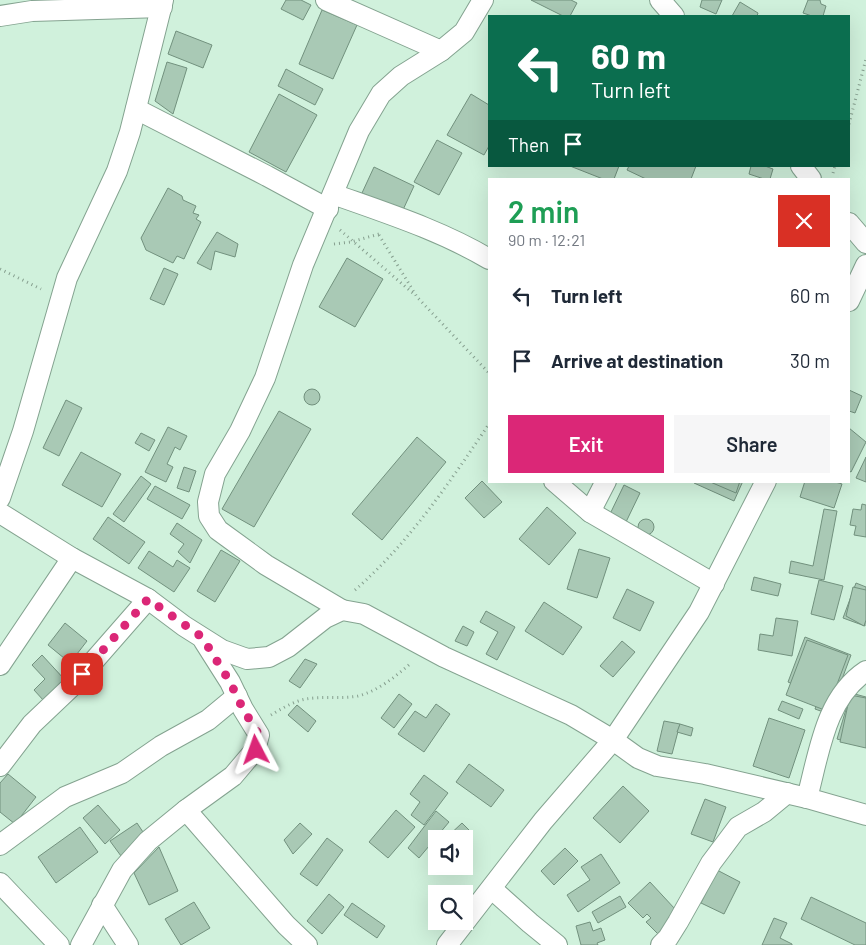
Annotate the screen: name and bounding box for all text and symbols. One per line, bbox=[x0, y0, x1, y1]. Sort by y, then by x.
text: 60 m bbox=[591, 34, 666, 76]
icon: left bbox=[508, 35, 573, 100]
text: Turn left bbox=[591, 76, 671, 102]
icon: arrive bbox=[559, 130, 587, 158]
text: Then bbox=[508, 133, 549, 156]
text: 2 min bbox=[508, 193, 579, 229]
button: close bbox=[778, 195, 830, 247]
text: 90 m · 12:21 bbox=[508, 230, 585, 249]
icon: left bbox=[508, 282, 536, 310]
text: Turn left bbox=[551, 284, 622, 307]
text: 60 m bbox=[790, 284, 830, 307]
icon: arrive bbox=[508, 347, 536, 375]
text: Arrive at destination bbox=[551, 349, 723, 372]
text: 30 m bbox=[790, 349, 830, 372]
button: Exit bbox=[508, 415, 664, 473]
button: Share bbox=[674, 415, 830, 473]
pin bbox=[61, 653, 103, 695]
icon: arrive bbox=[68, 660, 96, 688]
position arrow bbox=[229, 723, 281, 775]
map controls bbox=[428, 830, 473, 930]
button: sound bbox=[428, 830, 473, 875]
button: search bbox=[428, 885, 473, 930]

